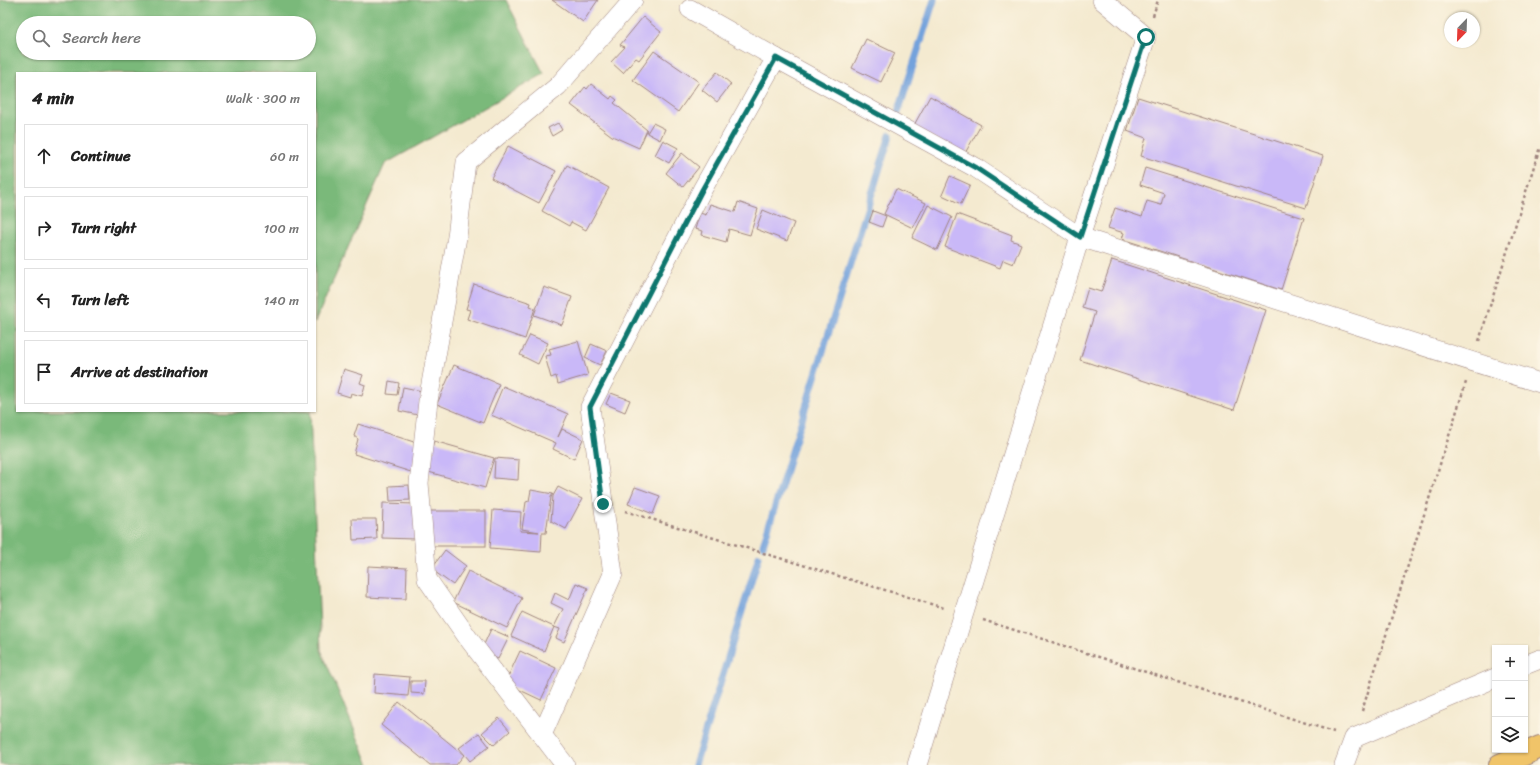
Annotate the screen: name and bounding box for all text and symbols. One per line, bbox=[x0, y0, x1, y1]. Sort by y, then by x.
north arrow bbox=[1444, 12, 1480, 48]
search box bbox=[16, 16, 316, 60]
text: Search here bbox=[62, 25, 141, 51]
icon: search bbox=[30, 27, 52, 49]
route start bbox=[1137, 28, 1155, 46]
text: 4 min bbox=[32, 83, 74, 113]
text: Walk · 300 m bbox=[226, 87, 300, 110]
text: Continue bbox=[71, 143, 131, 169]
icon: ahead bbox=[33, 145, 55, 167]
text: 60 m bbox=[270, 145, 299, 168]
text: Turn right bbox=[71, 215, 136, 241]
icon: right bbox=[33, 217, 55, 239]
text: 100 m bbox=[264, 217, 299, 240]
text: Turn left bbox=[71, 287, 129, 313]
icon: left bbox=[33, 289, 55, 311]
text: 140 m bbox=[264, 289, 299, 312]
text: Arrive at destination bbox=[71, 359, 208, 385]
icon: arrive bbox=[33, 361, 55, 383]
route end bbox=[594, 495, 612, 513]
map controls bbox=[1492, 645, 1528, 753]
button: + bbox=[1492, 645, 1528, 681]
button: − bbox=[1492, 681, 1528, 717]
button: layers bbox=[1492, 717, 1528, 753]

